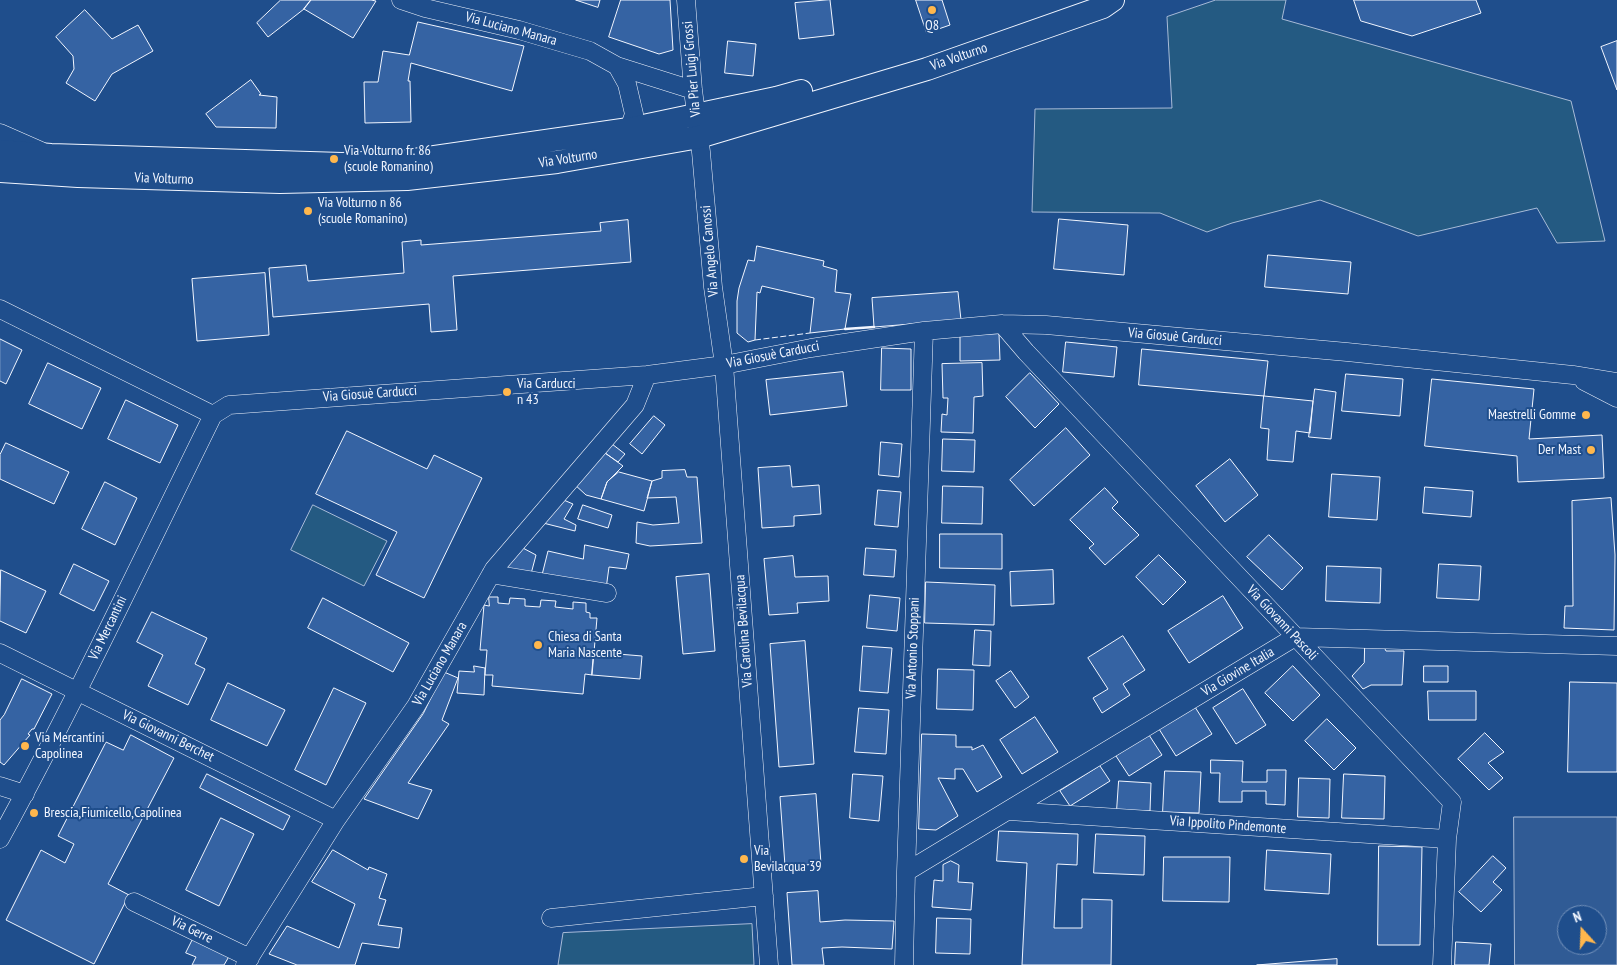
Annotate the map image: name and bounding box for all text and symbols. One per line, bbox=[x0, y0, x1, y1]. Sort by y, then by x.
marker: Q8 bbox=[926, 4, 938, 16]
street label: Via Luciano Manara bbox=[463, 9, 559, 49]
place label: Q8 bbox=[925, 18, 939, 34]
street label: Via Pier Luigi Grossi bbox=[679, 20, 705, 118]
street label: Via Volturno bbox=[928, 39, 990, 75]
place label: Via Volturno fr. 86 (scuole Romanino) bbox=[344, 143, 433, 176]
street label: Via Volturno bbox=[537, 146, 599, 172]
marker: Via Volturno fr. 86 (scuole Romanino) bbox=[328, 153, 340, 165]
street label: Via Volturno bbox=[134, 170, 194, 188]
place label: Via Volturno n 86 (scuole Romanino) bbox=[318, 195, 407, 228]
marker: Via Volturno n 86 (scuole Romanino) bbox=[302, 205, 314, 217]
street label: Via Angelo Canossi bbox=[698, 205, 722, 297]
street label: Via Giosuè Carducci bbox=[1127, 325, 1223, 349]
street label: Via Giosuè Carducci bbox=[725, 338, 821, 372]
place label: Via Carducci n 43 bbox=[517, 376, 576, 408]
street label: Via Giosuè Carducci bbox=[322, 382, 418, 406]
marker: Via Carducci n 43 bbox=[501, 386, 513, 398]
place label: Maestrelli Gomme bbox=[1488, 407, 1576, 423]
marker: Maestrelli Gomme bbox=[1580, 409, 1592, 421]
place label: Der Mast bbox=[1538, 442, 1581, 458]
marker: Der Mast bbox=[1585, 444, 1597, 456]
street label: Via Carolina Bevilacqua bbox=[732, 574, 756, 688]
street label: Via Giovanni Pascoli bbox=[1243, 582, 1321, 664]
street label: Via Mercantini bbox=[85, 593, 131, 663]
street label: Via Antonio Stoppani bbox=[903, 597, 923, 699]
street label: Via Luciano Manara bbox=[409, 619, 471, 709]
place label: Chiesa di Santa Maria Nascente bbox=[548, 629, 622, 662]
marker: Chiesa di Santa Maria Nascente bbox=[532, 639, 544, 651]
street label: Via Giovine Italia bbox=[1199, 644, 1277, 700]
street label: Via Giovanni Berchet bbox=[119, 706, 217, 766]
place label: Via Mercantini Capolinea bbox=[35, 730, 104, 762]
marker: Via Mercantini Capolinea bbox=[19, 740, 31, 752]
place label: Brescia,Fiumicello,Capolinea bbox=[44, 805, 182, 821]
marker: Brescia,Fiumicello,Capolinea bbox=[28, 807, 40, 819]
street label: Via Ippolito Pindemonte bbox=[1169, 813, 1287, 837]
place label: Via Bevilacqua 39 bbox=[754, 843, 822, 876]
marker: Via Bevilacqua 39 bbox=[738, 853, 750, 865]
north arrow bbox=[1557, 905, 1607, 955]
text: N bbox=[1571, 907, 1584, 927]
street label: Via Gerre bbox=[168, 913, 216, 947]

